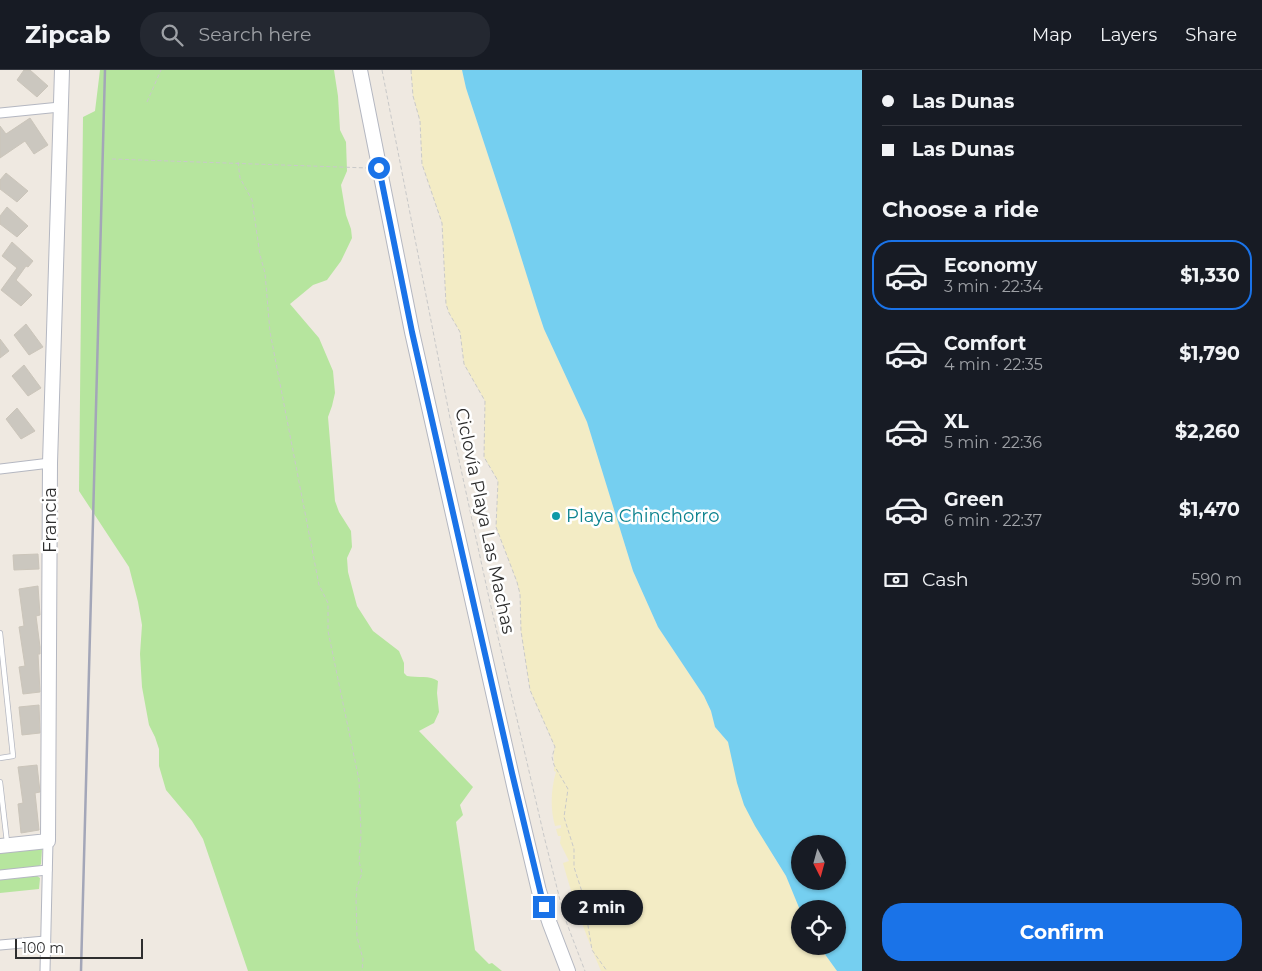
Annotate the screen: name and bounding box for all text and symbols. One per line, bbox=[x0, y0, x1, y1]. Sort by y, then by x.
search box bbox=[140, 12, 490, 57]
text: Zipcab bbox=[25, 20, 110, 49]
icon: search bbox=[158, 21, 186, 49]
text: Search here bbox=[198, 23, 311, 46]
text: Map bbox=[1032, 24, 1072, 46]
text: Layers bbox=[1100, 24, 1157, 46]
text: Share bbox=[1185, 24, 1237, 46]
text: Las Dunas bbox=[912, 90, 1014, 113]
text: Las Dunas bbox=[912, 138, 1014, 161]
route start bbox=[368, 157, 390, 179]
text: Choose a ride bbox=[882, 196, 1039, 223]
icon: car bbox=[884, 253, 929, 298]
text: Economy bbox=[944, 254, 1037, 277]
text: $1,330 bbox=[1180, 264, 1240, 287]
text: 3 min · 22:34 bbox=[944, 277, 1043, 296]
icon: car bbox=[884, 331, 929, 376]
text: Comfort bbox=[944, 332, 1026, 355]
text: $1,790 bbox=[1179, 342, 1240, 365]
text: 4 min · 22:35 bbox=[944, 355, 1043, 374]
street label: Ciclovía Playa Las Machas bbox=[450, 406, 520, 636]
icon: car bbox=[884, 409, 929, 454]
text: XL bbox=[944, 410, 969, 433]
text: $2,260 bbox=[1175, 420, 1240, 443]
text: 5 min · 22:36 bbox=[944, 433, 1042, 452]
street label: Francia bbox=[39, 487, 61, 553]
icon: car bbox=[884, 487, 929, 532]
text: Green bbox=[944, 488, 1004, 511]
text: $1,470 bbox=[1179, 498, 1240, 521]
place label: Playa Chinchorro bbox=[566, 505, 720, 527]
marker: Playa Chinchorro bbox=[550, 510, 562, 522]
text: 6 min · 22:37 bbox=[944, 511, 1042, 530]
icon: cash bbox=[882, 566, 910, 594]
text: Cash bbox=[922, 568, 969, 591]
text: 590 m bbox=[1191, 570, 1242, 589]
north arrow bbox=[791, 835, 846, 890]
map controls bbox=[791, 835, 846, 955]
callout: 2 min bbox=[562, 890, 644, 924]
route end bbox=[533, 896, 555, 918]
text: 2 min bbox=[579, 898, 625, 917]
button: locate bbox=[791, 900, 846, 955]
button: Confirm bbox=[882, 903, 1242, 961]
scale bar bbox=[15, 936, 142, 959]
text: 100 m bbox=[22, 939, 64, 957]

